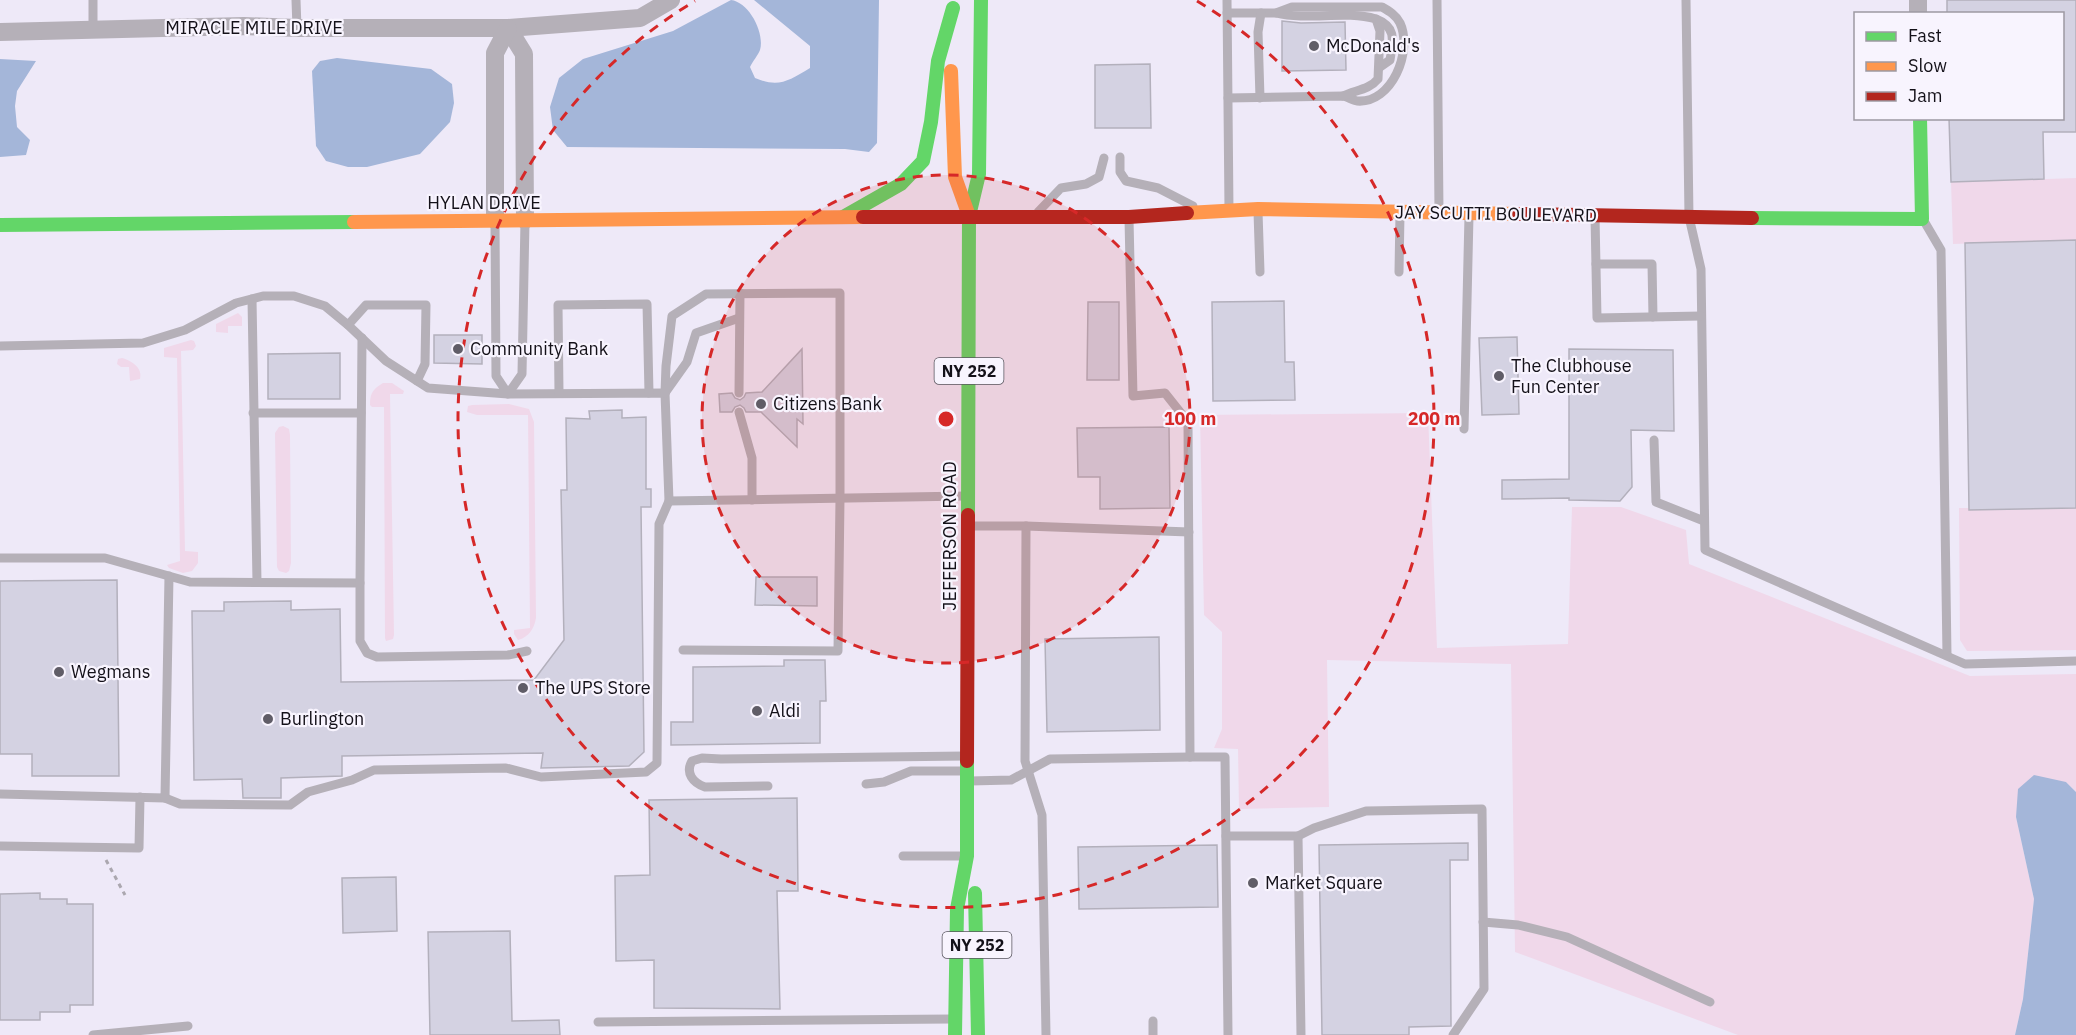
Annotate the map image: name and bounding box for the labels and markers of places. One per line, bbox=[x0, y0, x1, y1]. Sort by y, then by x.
place label: McDonald's bbox=[1326, 34, 1420, 57]
marker: McDonald's bbox=[1307, 39, 1321, 53]
place label: Community Bank bbox=[470, 337, 609, 360]
marker: Community Bank bbox=[451, 342, 465, 356]
place label: The Clubhouse Fun Center bbox=[1511, 354, 1632, 398]
marker: The Clubhouse Fun Center bbox=[1492, 369, 1506, 383]
place label: Citizens Bank bbox=[773, 392, 882, 415]
marker: Citizens Bank bbox=[754, 397, 768, 411]
centre of rings bbox=[936, 409, 956, 429]
place label: Wegmans bbox=[71, 660, 150, 683]
marker: Wegmans bbox=[52, 665, 66, 679]
place label: The UPS Store bbox=[535, 676, 651, 699]
marker: The UPS Store bbox=[516, 681, 530, 695]
place label: Aldi bbox=[769, 699, 800, 722]
marker: Aldi bbox=[750, 704, 764, 718]
place label: Burlington bbox=[280, 707, 364, 730]
marker: Burlington bbox=[261, 712, 275, 726]
place label: Market Square bbox=[1265, 871, 1383, 894]
marker: Market Square bbox=[1246, 876, 1260, 890]

